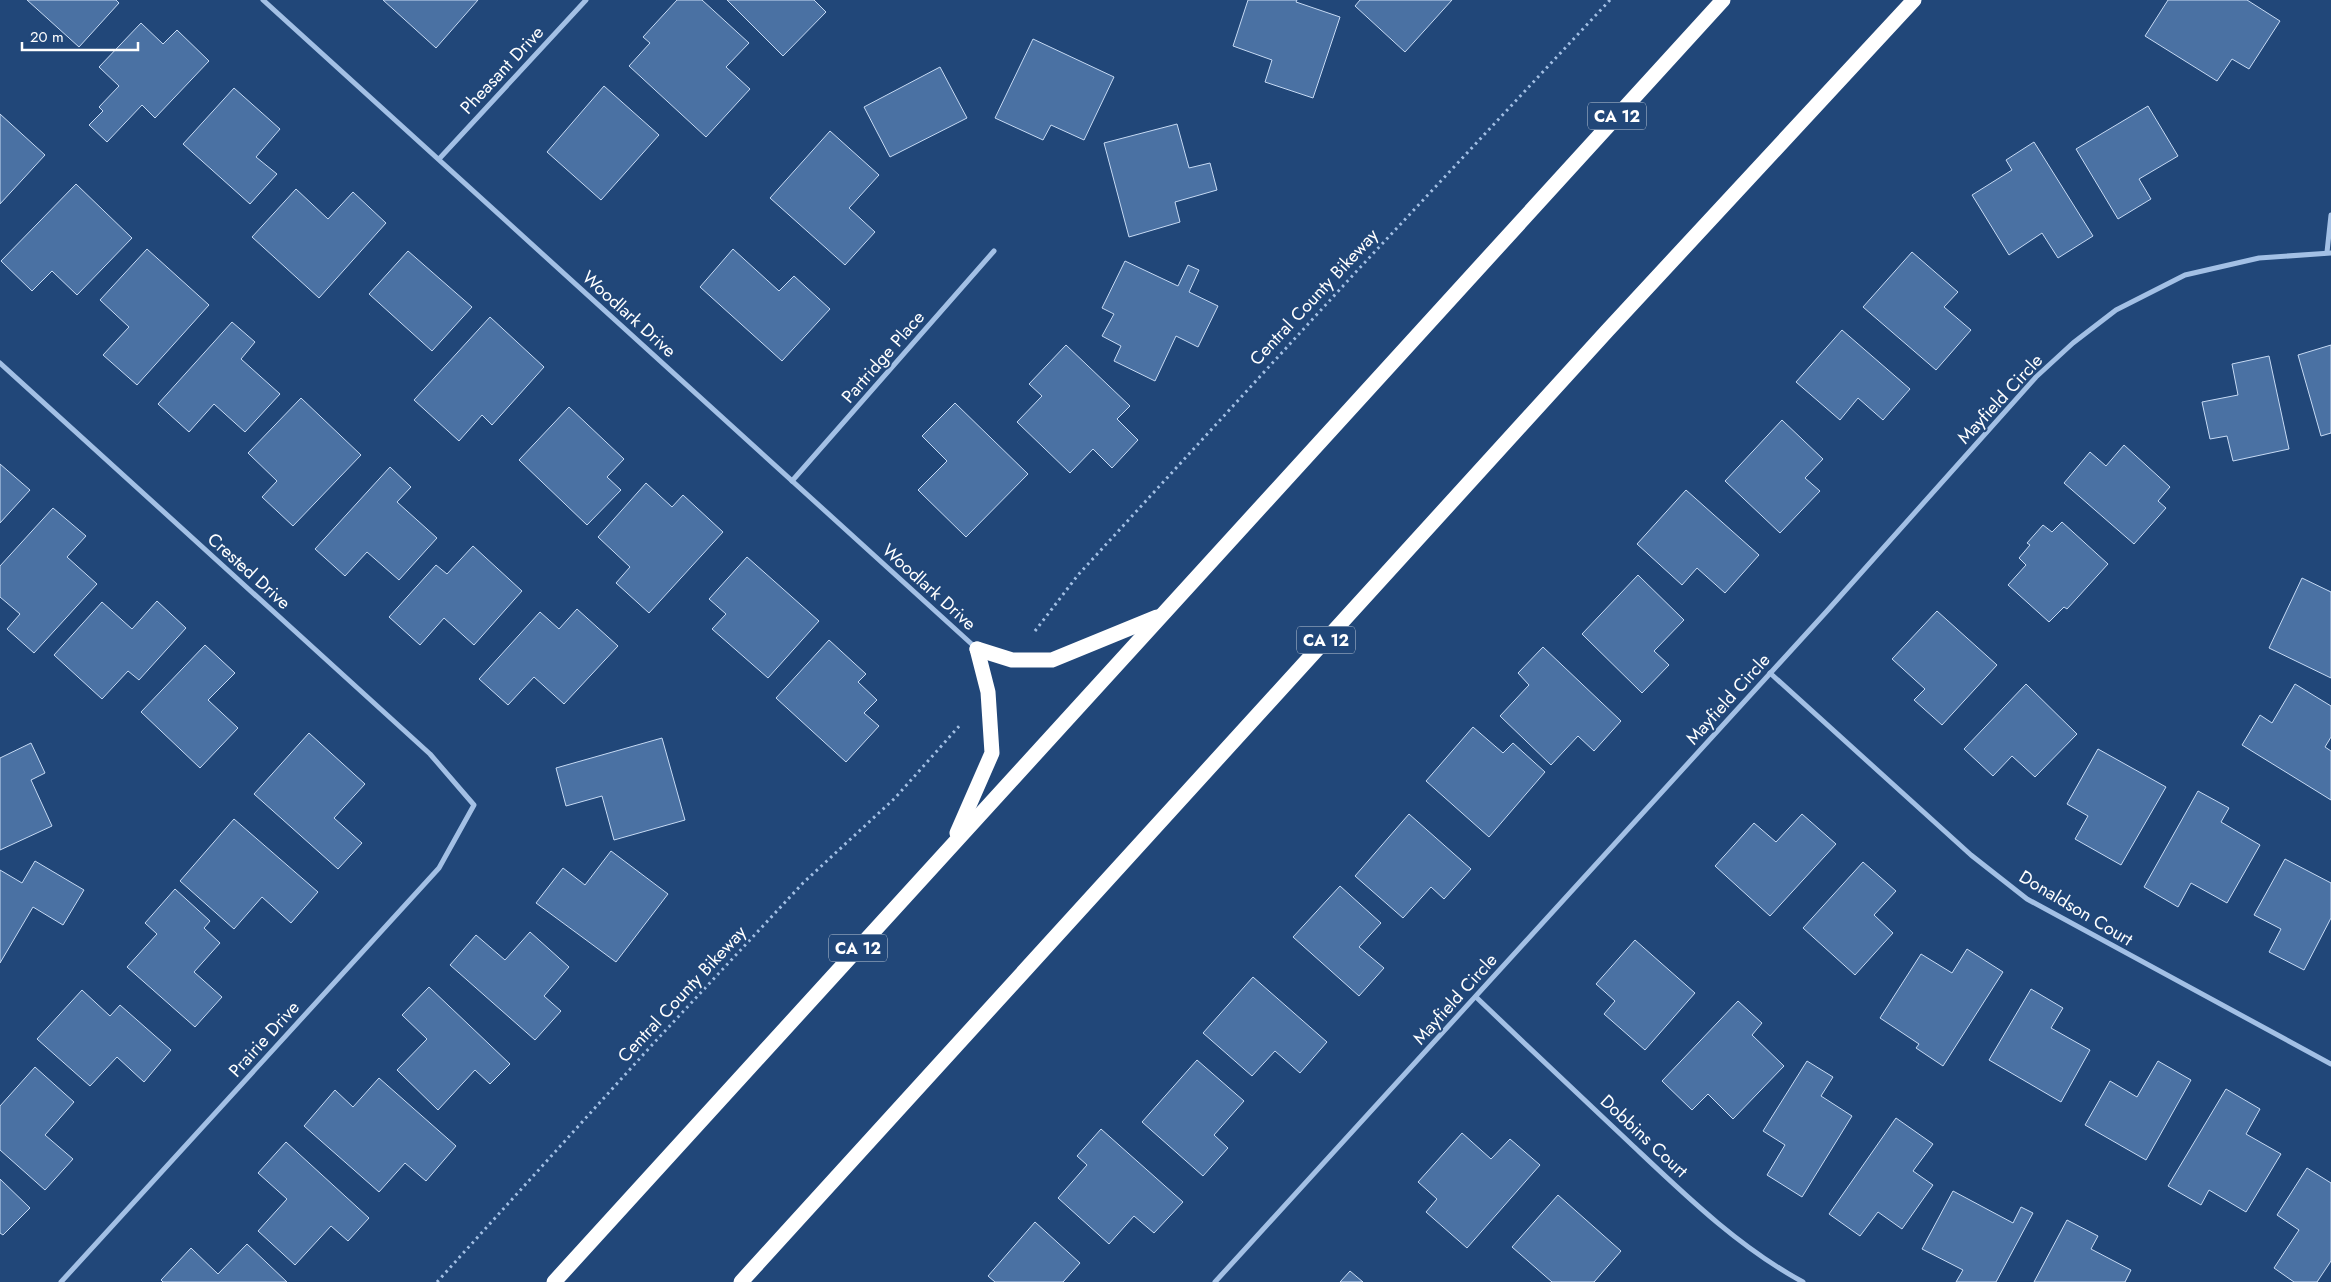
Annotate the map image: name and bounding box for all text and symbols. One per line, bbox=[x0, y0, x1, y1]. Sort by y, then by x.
scale bar bbox=[22, 20, 139, 52]
street label: Pheasant Drive bbox=[454, 20, 550, 120]
text: 20 m bbox=[30, 26, 64, 48]
road number: CA 12 bbox=[1588, 102, 1646, 130]
street label: Central County Bikeway bbox=[1244, 223, 1384, 371]
street label: Woodlark Drive bbox=[576, 265, 682, 363]
street label: Partridge Place bbox=[835, 305, 931, 409]
street label: Mayfield Circle bbox=[1951, 348, 2049, 450]
street label: Crested Drive bbox=[202, 527, 296, 615]
street label: Woodlark Drive bbox=[876, 538, 982, 636]
road number: CA 12 bbox=[1297, 626, 1355, 654]
street label: Mayfield Circle bbox=[1680, 648, 1776, 750]
street label: Donaldson Court bbox=[2014, 864, 2138, 953]
street label: Central County Bikeway bbox=[612, 920, 752, 1068]
road number: CA 12 bbox=[829, 934, 887, 961]
street label: Mayfield Circle bbox=[1407, 948, 1503, 1050]
street label: Prairie Drive bbox=[223, 995, 305, 1083]
street label: Dobbins Court bbox=[1594, 1088, 1694, 1184]

